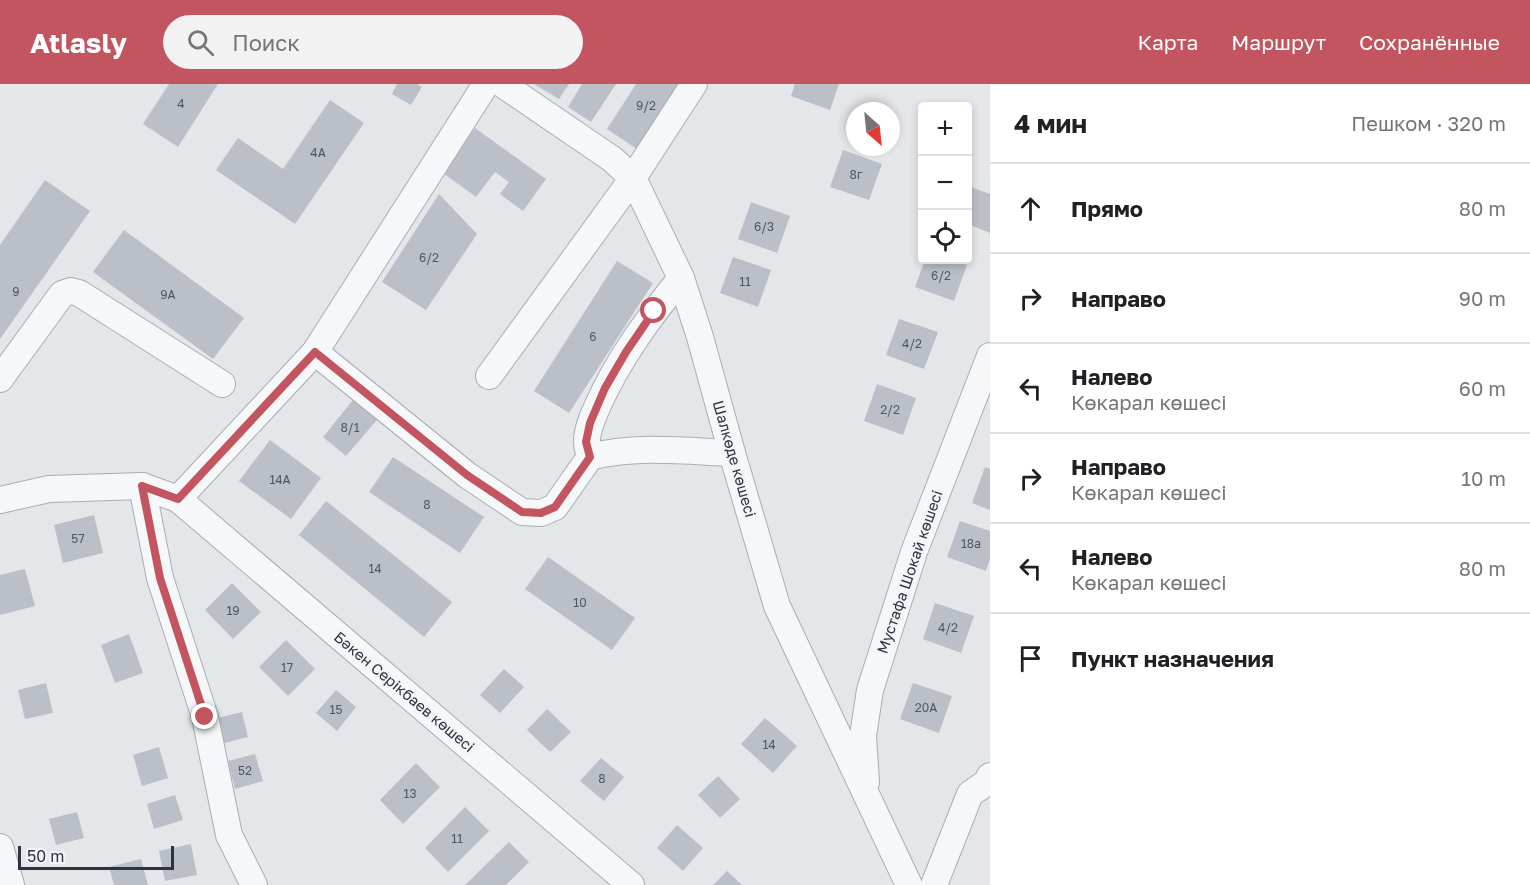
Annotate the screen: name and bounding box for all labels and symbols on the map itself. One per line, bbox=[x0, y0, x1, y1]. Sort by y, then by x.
house number: 4 bbox=[177, 96, 185, 111]
house number: 9/2 bbox=[636, 98, 656, 113]
north arrow bbox=[846, 102, 900, 156]
house number: 4А bbox=[310, 145, 326, 160]
house number: 8г bbox=[850, 167, 863, 182]
house number: 6/3 bbox=[754, 219, 774, 234]
house number: 6/2 bbox=[419, 250, 439, 265]
house number: 6/2 bbox=[931, 268, 951, 283]
house number: 11 bbox=[739, 274, 751, 289]
house number: 9 bbox=[12, 284, 20, 299]
house number: 9А bbox=[160, 287, 176, 302]
route start bbox=[640, 297, 666, 323]
house number: 6 bbox=[589, 329, 597, 344]
house number: 4/2 bbox=[902, 336, 922, 351]
street label: Шалкөде көшесі bbox=[710, 398, 760, 519]
house number: 2/2 bbox=[880, 402, 900, 417]
house number: 8/1 bbox=[341, 420, 360, 435]
house number: 14А bbox=[269, 472, 291, 487]
street label: Мустафа Шокай көшесі bbox=[873, 488, 946, 656]
house number: 8 bbox=[423, 497, 431, 512]
house number: 57 bbox=[71, 531, 85, 546]
house number: 18а bbox=[961, 536, 981, 551]
house number: 14 bbox=[368, 561, 382, 576]
house number: 10 bbox=[573, 595, 587, 610]
house number: 19 bbox=[226, 603, 240, 618]
house number: 4/2 bbox=[938, 620, 958, 635]
street label: Бәкен Серікбаев көшесі bbox=[331, 627, 479, 755]
house number: 17 bbox=[281, 660, 293, 675]
house number: 20А bbox=[915, 700, 937, 715]
house number: 15 bbox=[330, 702, 342, 717]
route end bbox=[191, 703, 217, 729]
house number: 14 bbox=[762, 737, 776, 752]
house number: 52 bbox=[238, 763, 252, 778]
house number: 8 bbox=[598, 771, 606, 786]
house number: 13 bbox=[404, 786, 416, 801]
house number: 11 bbox=[451, 831, 463, 846]
scale bar bbox=[18, 843, 174, 870]

